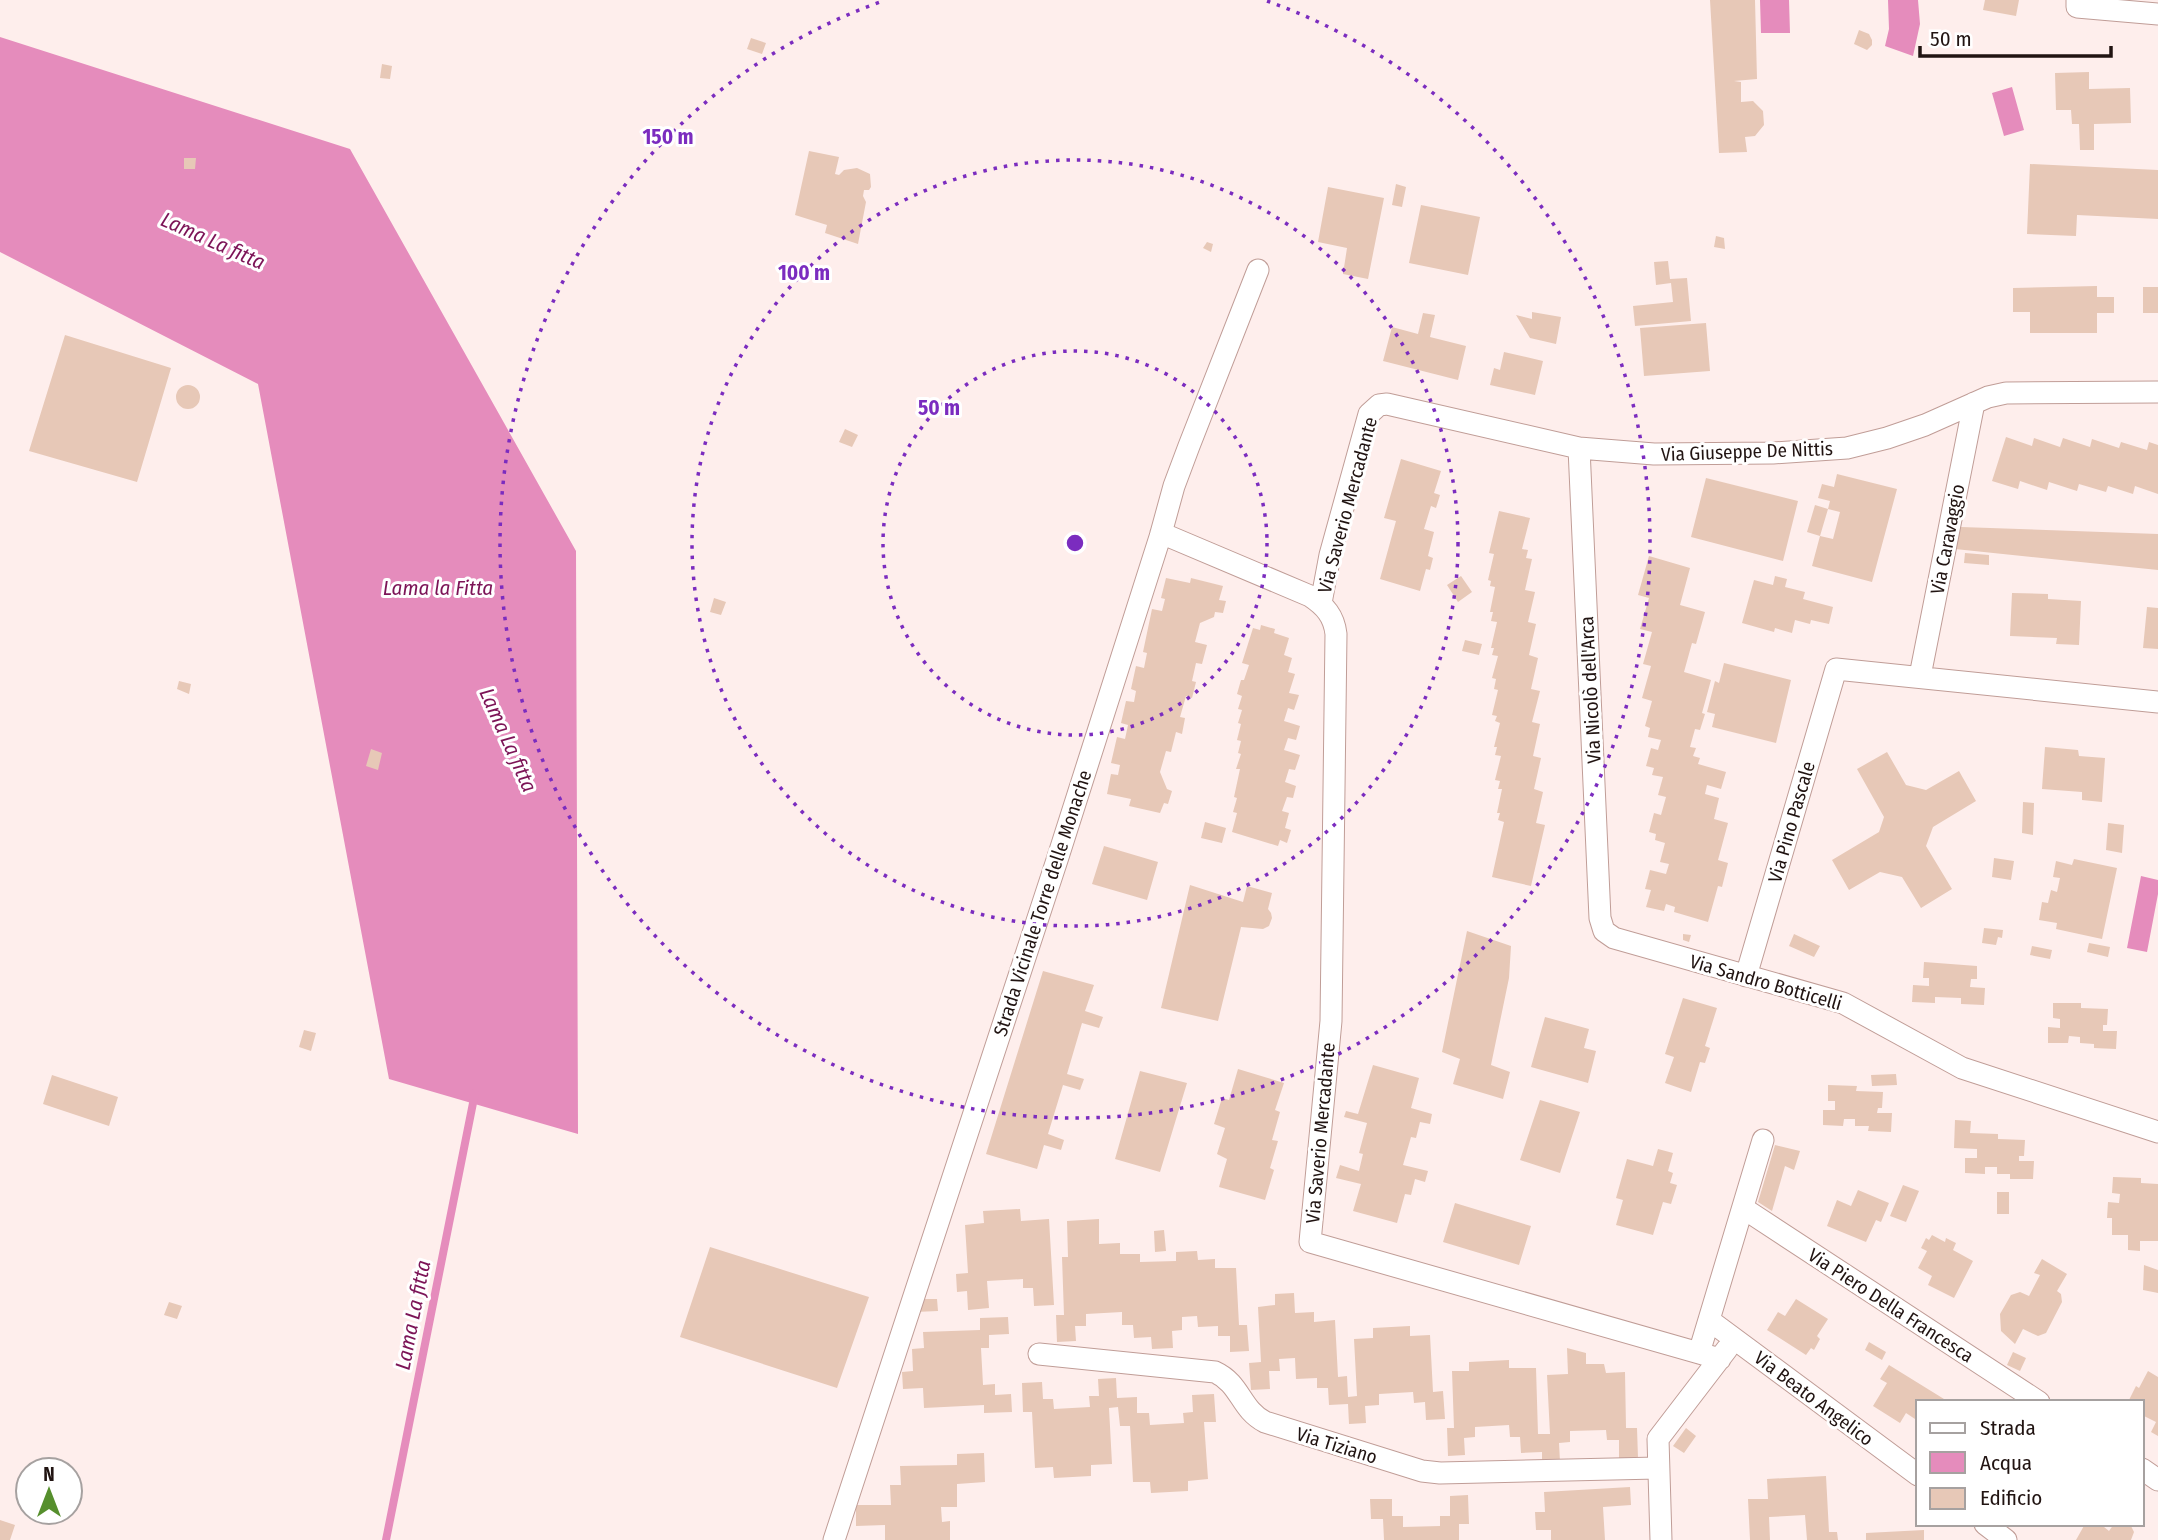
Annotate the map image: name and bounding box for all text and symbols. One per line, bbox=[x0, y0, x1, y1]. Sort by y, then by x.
scale bar bbox=[1920, 14, 2111, 58]
text: 50 m bbox=[1930, 26, 1972, 52]
text: 150 m bbox=[642, 124, 694, 150]
water label: Lama La fitta bbox=[157, 207, 269, 275]
text: 100 m bbox=[778, 260, 830, 286]
text: 50 m bbox=[918, 395, 960, 421]
street label: Via Saverio Mercadante bbox=[1313, 415, 1382, 596]
street label: Via Giuseppe De Nittis bbox=[1661, 437, 1833, 466]
street label: Via Caravaggio bbox=[1926, 482, 1969, 596]
centre of rings bbox=[1063, 531, 1087, 555]
water label: Lama la Fitta bbox=[383, 575, 493, 601]
street label: Via Nicolò dell'Arca bbox=[1575, 616, 1606, 764]
water label: Lama La fitta bbox=[474, 684, 542, 796]
street label: Via Pino Pascale bbox=[1763, 759, 1820, 885]
street label: Strada Vicinale Torre delle Monache bbox=[989, 767, 1096, 1039]
street label: Via Sandro Botticelli bbox=[1687, 950, 1845, 1015]
street label: Via Saverio Mercadante bbox=[1301, 1042, 1340, 1224]
street label: Via Piero Della Francesca bbox=[1804, 1243, 1978, 1368]
water label: Lama La fitta bbox=[390, 1258, 436, 1372]
street label: Via Beato Angelico bbox=[1750, 1346, 1878, 1451]
legend bbox=[1916, 1400, 2144, 1526]
text: Strada bbox=[1980, 1415, 2036, 1441]
street label: Via Tiziano bbox=[1294, 1422, 1380, 1469]
text: Acqua bbox=[1980, 1450, 2032, 1476]
north arrow bbox=[14, 1456, 84, 1526]
text: N bbox=[43, 1463, 55, 1486]
text: Edificio bbox=[1980, 1485, 2042, 1511]

